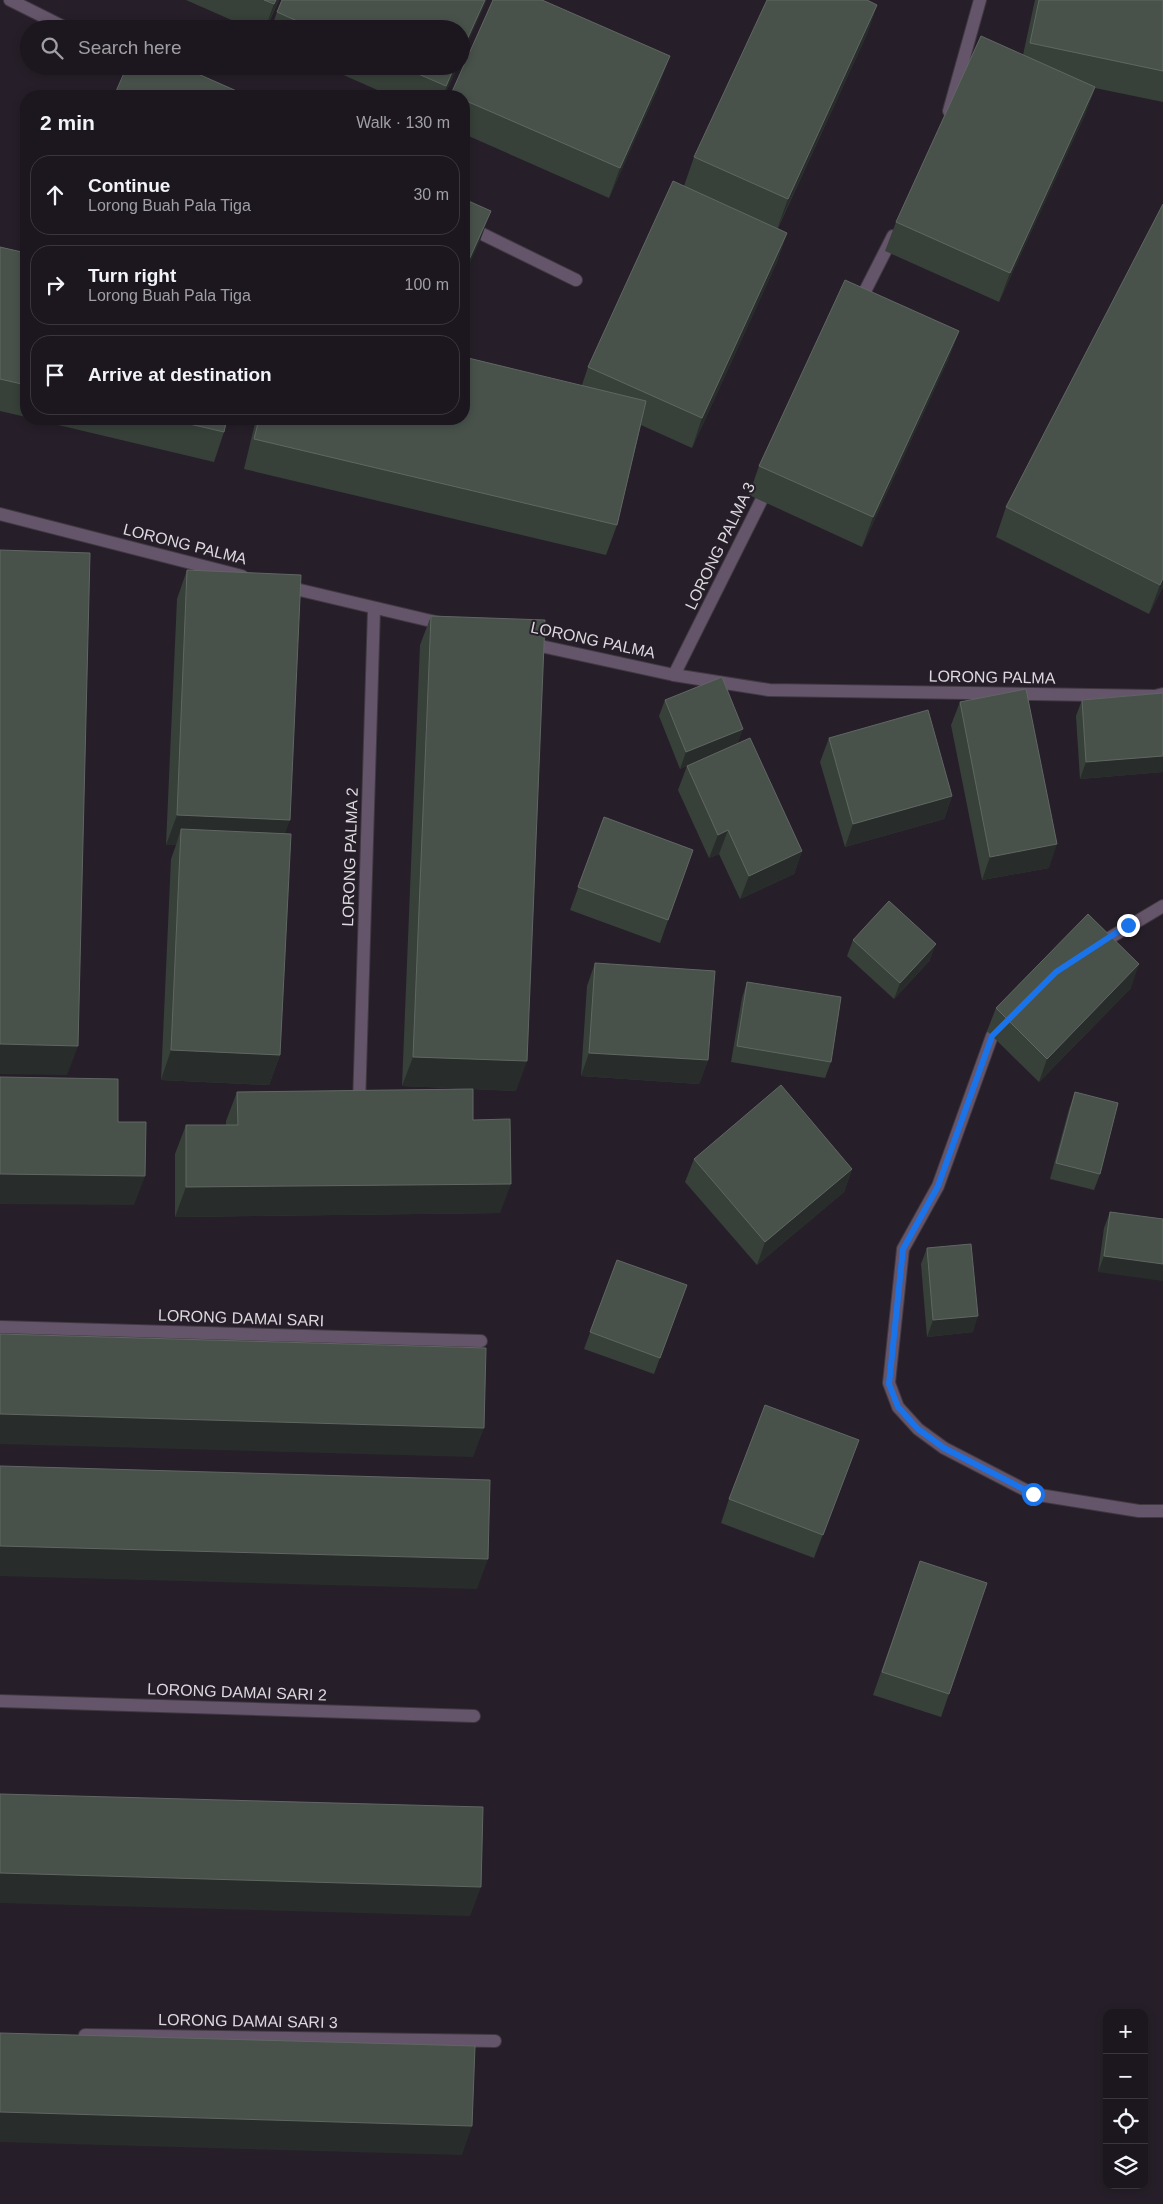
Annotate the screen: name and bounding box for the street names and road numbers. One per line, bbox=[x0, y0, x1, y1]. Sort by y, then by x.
street label: LORONG PALMA 3 bbox=[682, 480, 758, 612]
street label: LORONG PALMA bbox=[121, 520, 249, 568]
street label: LORONG PALMA bbox=[529, 618, 657, 662]
street label: LORONG PALMA bbox=[928, 667, 1056, 687]
street label: LORONG PALMA 2 bbox=[339, 787, 361, 927]
street label: LORONG DAMAI SARI bbox=[158, 1307, 324, 1329]
street label: LORONG DAMAI SARI 2 bbox=[147, 1680, 327, 1704]
street label: LORONG DAMAI SARI 3 bbox=[158, 2011, 338, 2031]

